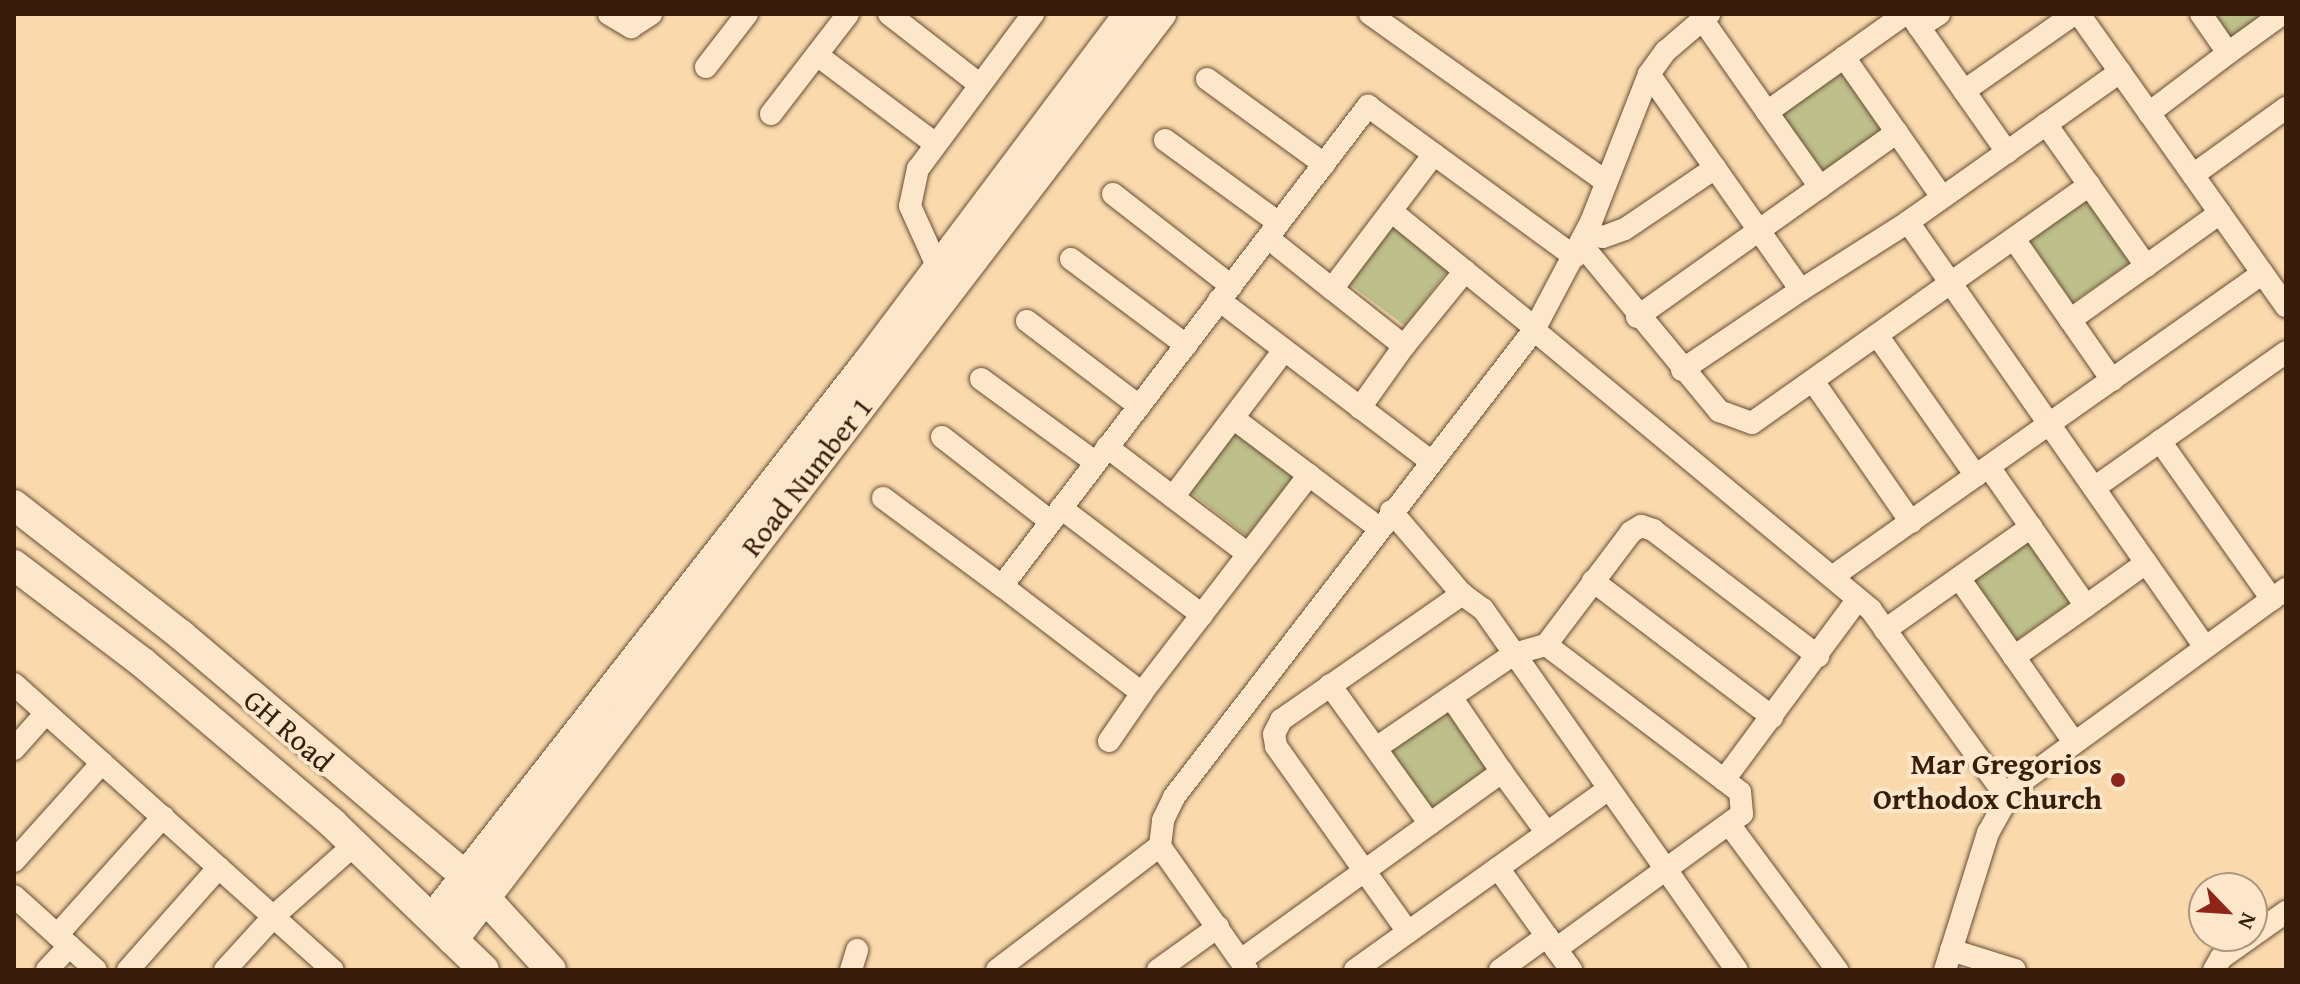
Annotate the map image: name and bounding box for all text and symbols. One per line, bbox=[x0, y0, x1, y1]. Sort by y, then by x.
street label: Road Number 1 bbox=[732, 389, 880, 563]
street label: GH Road bbox=[237, 681, 341, 779]
place label: Mar Gregorios Orthodox Church bbox=[1873, 745, 2102, 816]
marker: Mar Gregorios Orthodox Church bbox=[2109, 771, 2127, 789]
north arrow bbox=[2188, 872, 2268, 952]
text: N bbox=[2230, 908, 2266, 935]

